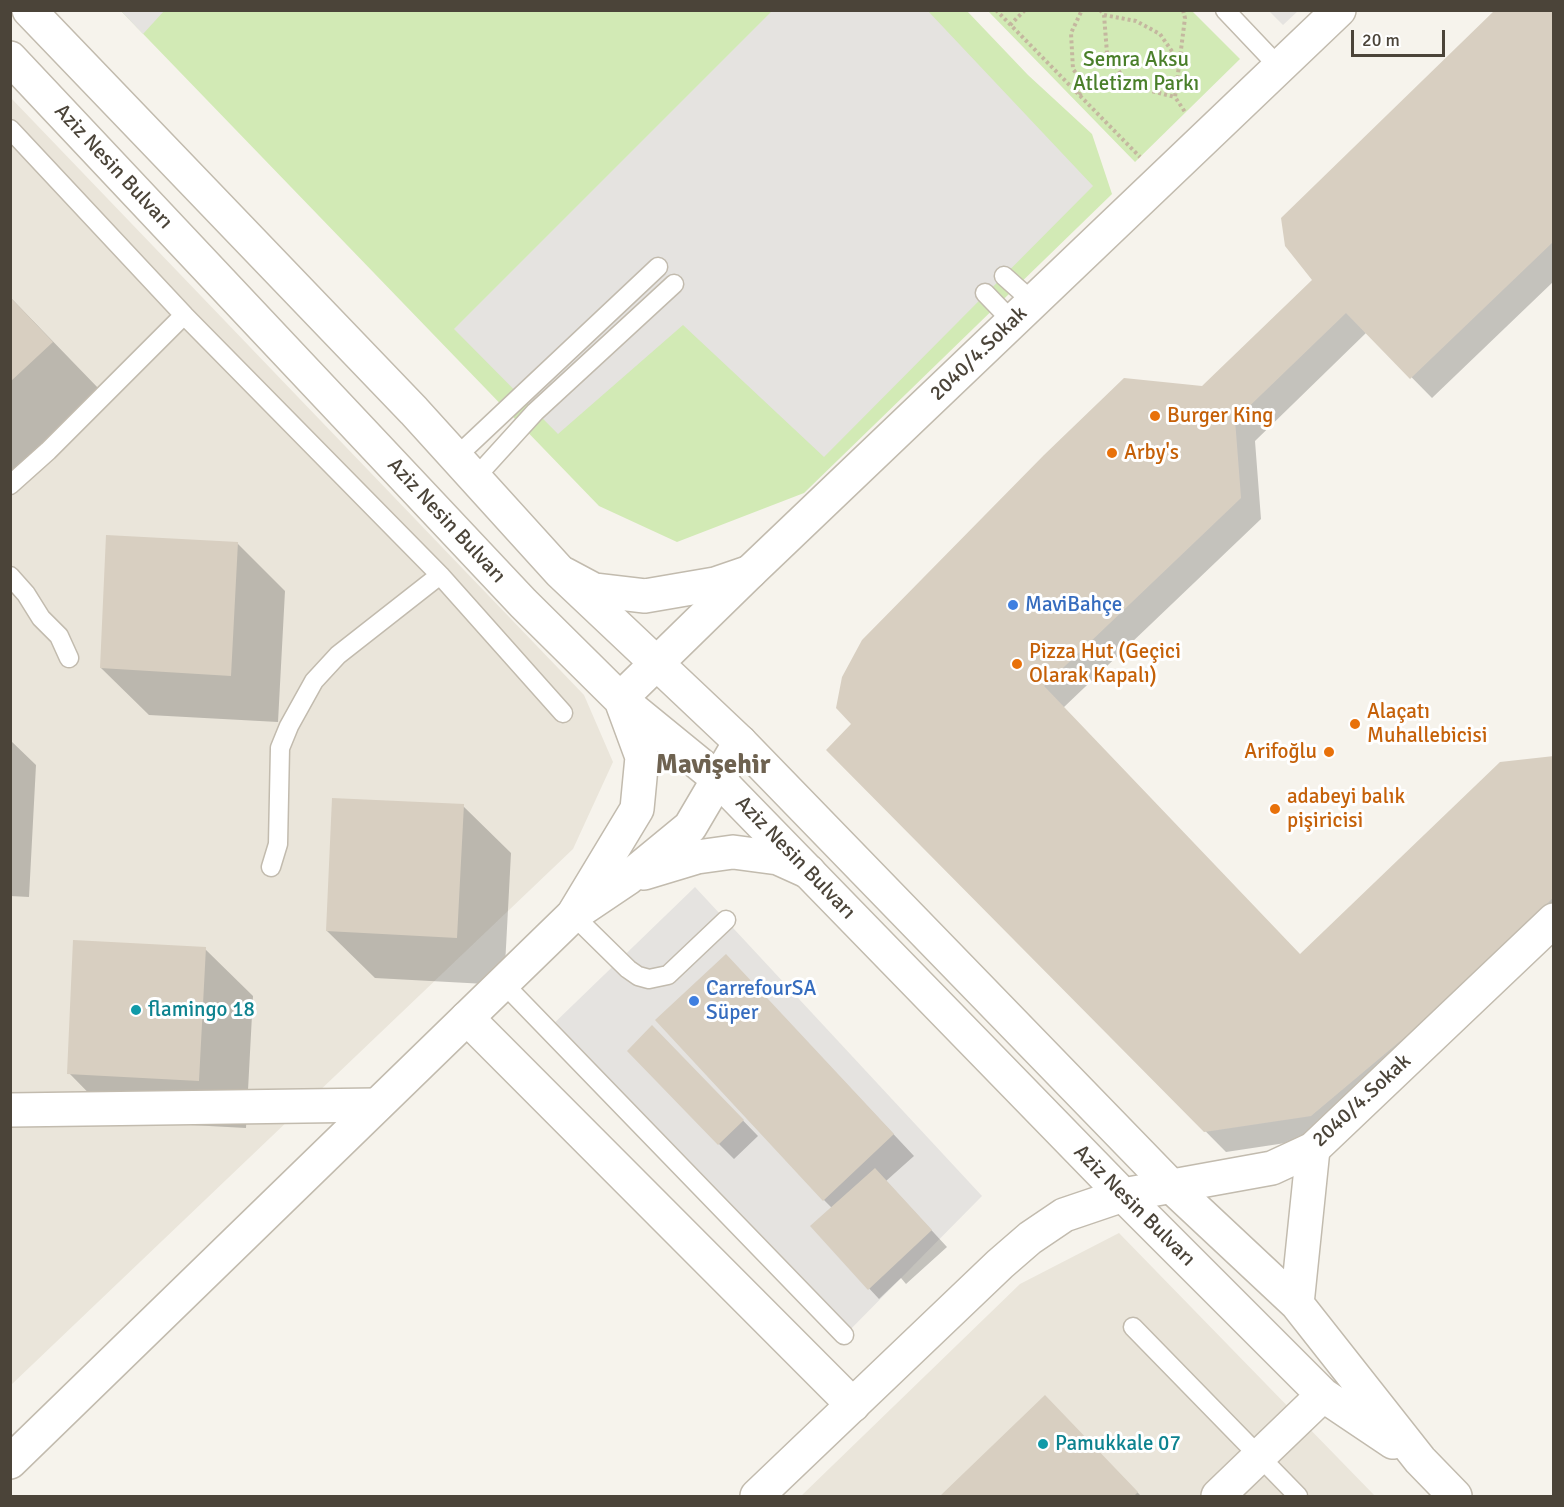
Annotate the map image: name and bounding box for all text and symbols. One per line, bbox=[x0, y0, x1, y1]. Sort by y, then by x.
scale bar bbox=[1354, 18, 1448, 56]
text: 20 m bbox=[1362, 29, 1400, 51]
park label: Semra Aksu Atletizm Parkı bbox=[1073, 47, 1199, 97]
street label: Aziz Nesin Bulvarı bbox=[49, 99, 177, 235]
street label: 2040/4.Sokak bbox=[925, 301, 1033, 407]
place label: Burger King bbox=[1167, 403, 1273, 429]
marker: Burger King bbox=[1148, 409, 1162, 423]
place label: Arby's bbox=[1124, 440, 1179, 466]
marker: Arby's bbox=[1105, 446, 1119, 460]
street label: Aziz Nesin Bulvarı bbox=[382, 453, 510, 589]
place label: MaviBahçe bbox=[1025, 592, 1122, 618]
marker: MaviBahçe bbox=[1006, 598, 1020, 612]
place label: Pizza Hut (Geçici Olarak Kapalı) bbox=[1029, 639, 1181, 689]
marker: Pizza Hut (Geçici Olarak Kapalı) bbox=[1010, 657, 1024, 671]
place label: Alaçatı Muhallebicisi bbox=[1367, 699, 1487, 749]
marker: Alaçatı Muhallebicisi bbox=[1348, 717, 1362, 731]
place label: Arifoğlu bbox=[1244, 739, 1317, 765]
marker: Arifoğlu bbox=[1322, 745, 1336, 759]
district label: Mavişehir bbox=[655, 750, 771, 782]
place label: adabeyi balık pişiricisi bbox=[1287, 784, 1405, 834]
street label: Aziz Nesin Bulvarı bbox=[730, 791, 860, 925]
marker: adabeyi balık pişiricisi bbox=[1268, 802, 1282, 816]
place label: CarrefourSA Süper bbox=[706, 976, 816, 1026]
marker: CarrefourSA Süper bbox=[687, 994, 701, 1008]
place label: flamingo 18 bbox=[148, 997, 255, 1023]
marker: flamingo 18 bbox=[129, 1003, 143, 1017]
street label: 2040/4.Sokak bbox=[1308, 1049, 1416, 1153]
street label: Aziz Nesin Bulvarı bbox=[1068, 1140, 1200, 1272]
place label: Pamukkale 07 bbox=[1055, 1431, 1181, 1457]
marker: Pamukkale 07 bbox=[1036, 1437, 1050, 1451]

